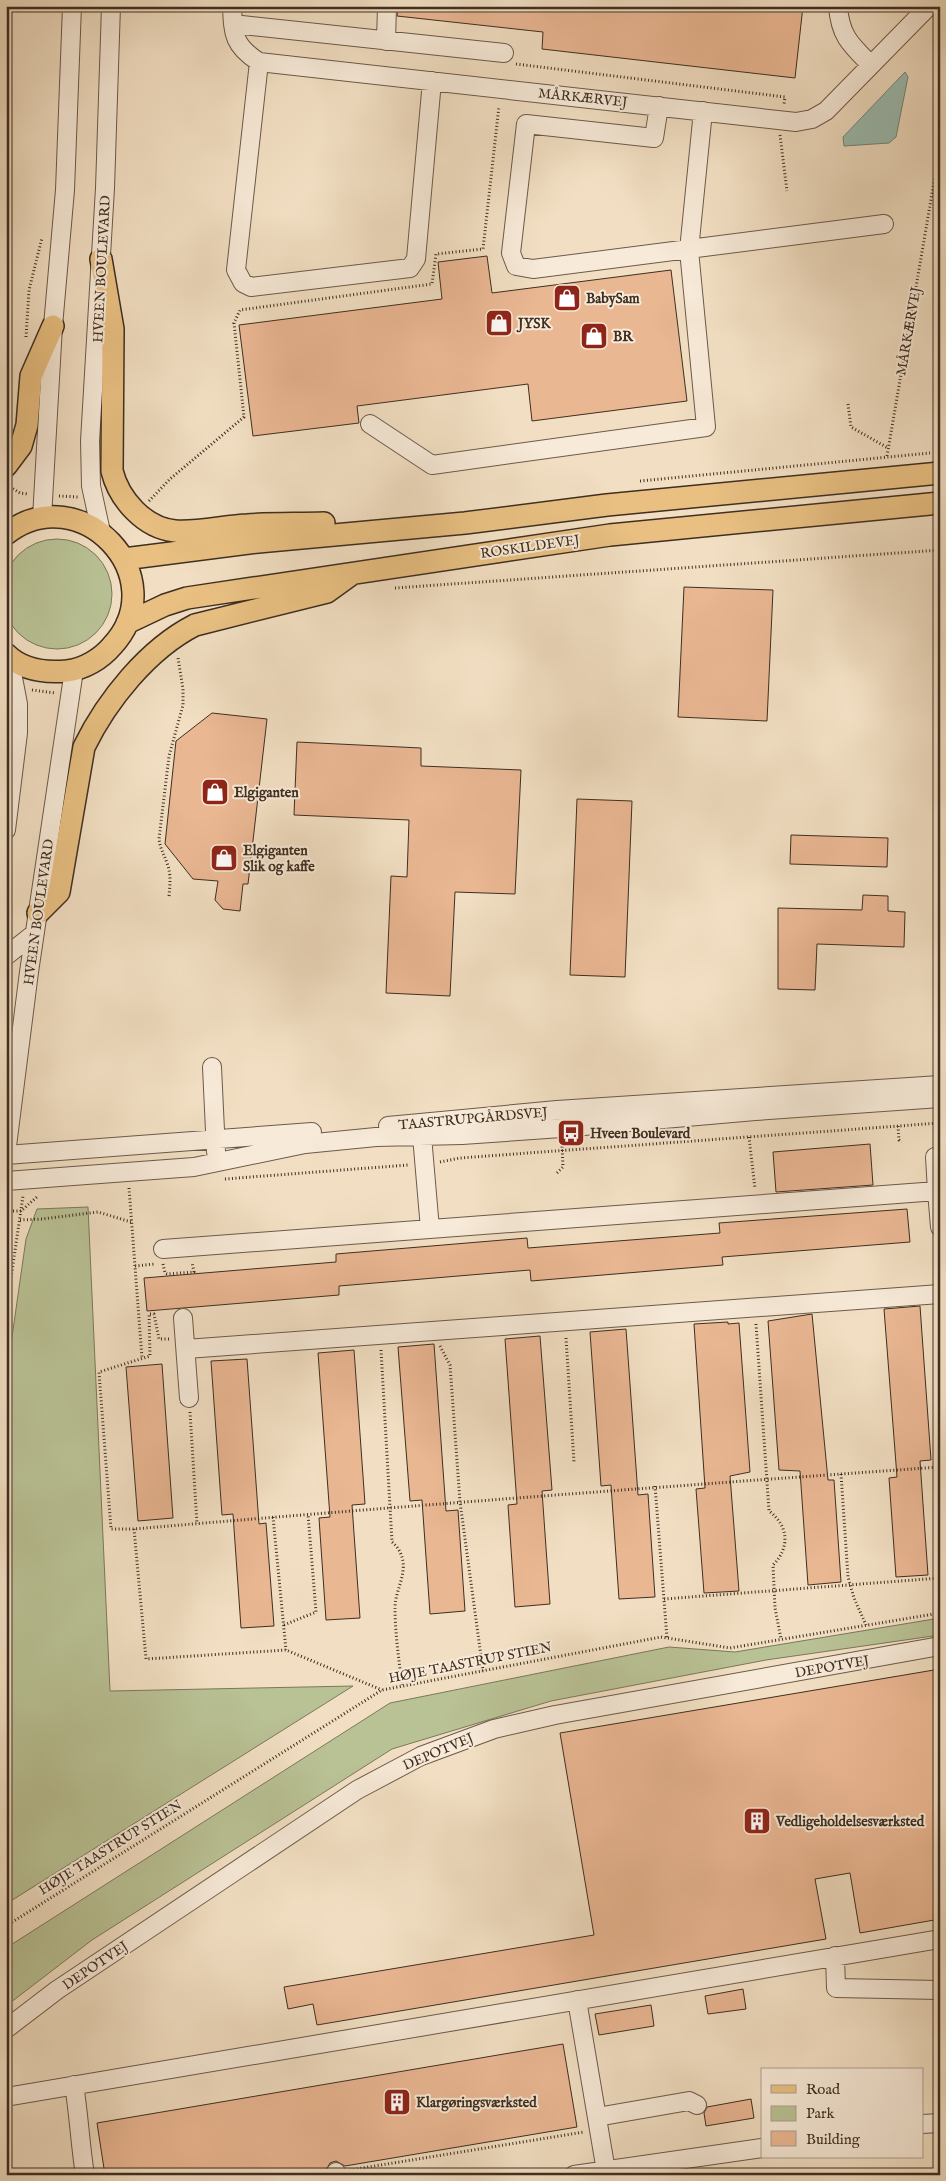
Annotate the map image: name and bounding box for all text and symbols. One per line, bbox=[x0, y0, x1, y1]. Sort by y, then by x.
street label: MÅRKÆRVEJ bbox=[537, 83, 629, 112]
street label: HVEEN BOULEVARD bbox=[89, 195, 115, 343]
shop icon: BabySam bbox=[552, 283, 582, 313]
street label: MÅRKÆRVEJ bbox=[891, 285, 926, 377]
place label: BabySam bbox=[586, 290, 640, 308]
shop icon: JYSK bbox=[484, 308, 514, 338]
place label: JYSK bbox=[516, 315, 551, 333]
shop icon: BR bbox=[579, 321, 609, 351]
place label: BR bbox=[613, 328, 634, 346]
street label: ROSKILDEVEJ bbox=[479, 531, 581, 563]
shop icon: Elgiganten bbox=[200, 777, 230, 807]
place label: Elgiganten bbox=[234, 784, 299, 802]
street label: HVEEN BOULEVARD bbox=[20, 838, 58, 986]
place label: Elgiganten Slik og kaffe bbox=[243, 842, 315, 876]
shop icon: Elgiganten Slik og kaffe bbox=[209, 843, 239, 873]
street label: TAASTRUPGÅRDSVEJ bbox=[397, 1102, 549, 1135]
bus stop icon: Hveen Boulevard bbox=[556, 1118, 586, 1148]
place label: Hveen Boulevard bbox=[590, 1125, 691, 1143]
street label: HØJE TAASTRUP STIEN bbox=[387, 1638, 553, 1688]
street label: DEPOTVEJ bbox=[794, 1652, 871, 1682]
street label: DEPOTVEJ bbox=[400, 1729, 477, 1775]
street label: HØJE TAASTRUP STIEN bbox=[35, 1796, 186, 1900]
building icon: Vedligeholdelsesværksted bbox=[742, 1806, 772, 1836]
place label: Vedligeholdelsesværksted bbox=[775, 1813, 925, 1831]
street label: DEPOTVEJ bbox=[59, 1937, 132, 1994]
legend bbox=[761, 2068, 924, 2158]
text: Road bbox=[806, 2080, 841, 2099]
building icon: Klargøringsværksted bbox=[382, 2087, 412, 2117]
place label: Klargøringsværksted bbox=[416, 2094, 537, 2112]
text: Park bbox=[806, 2104, 836, 2123]
text: Building bbox=[806, 2130, 861, 2149]

